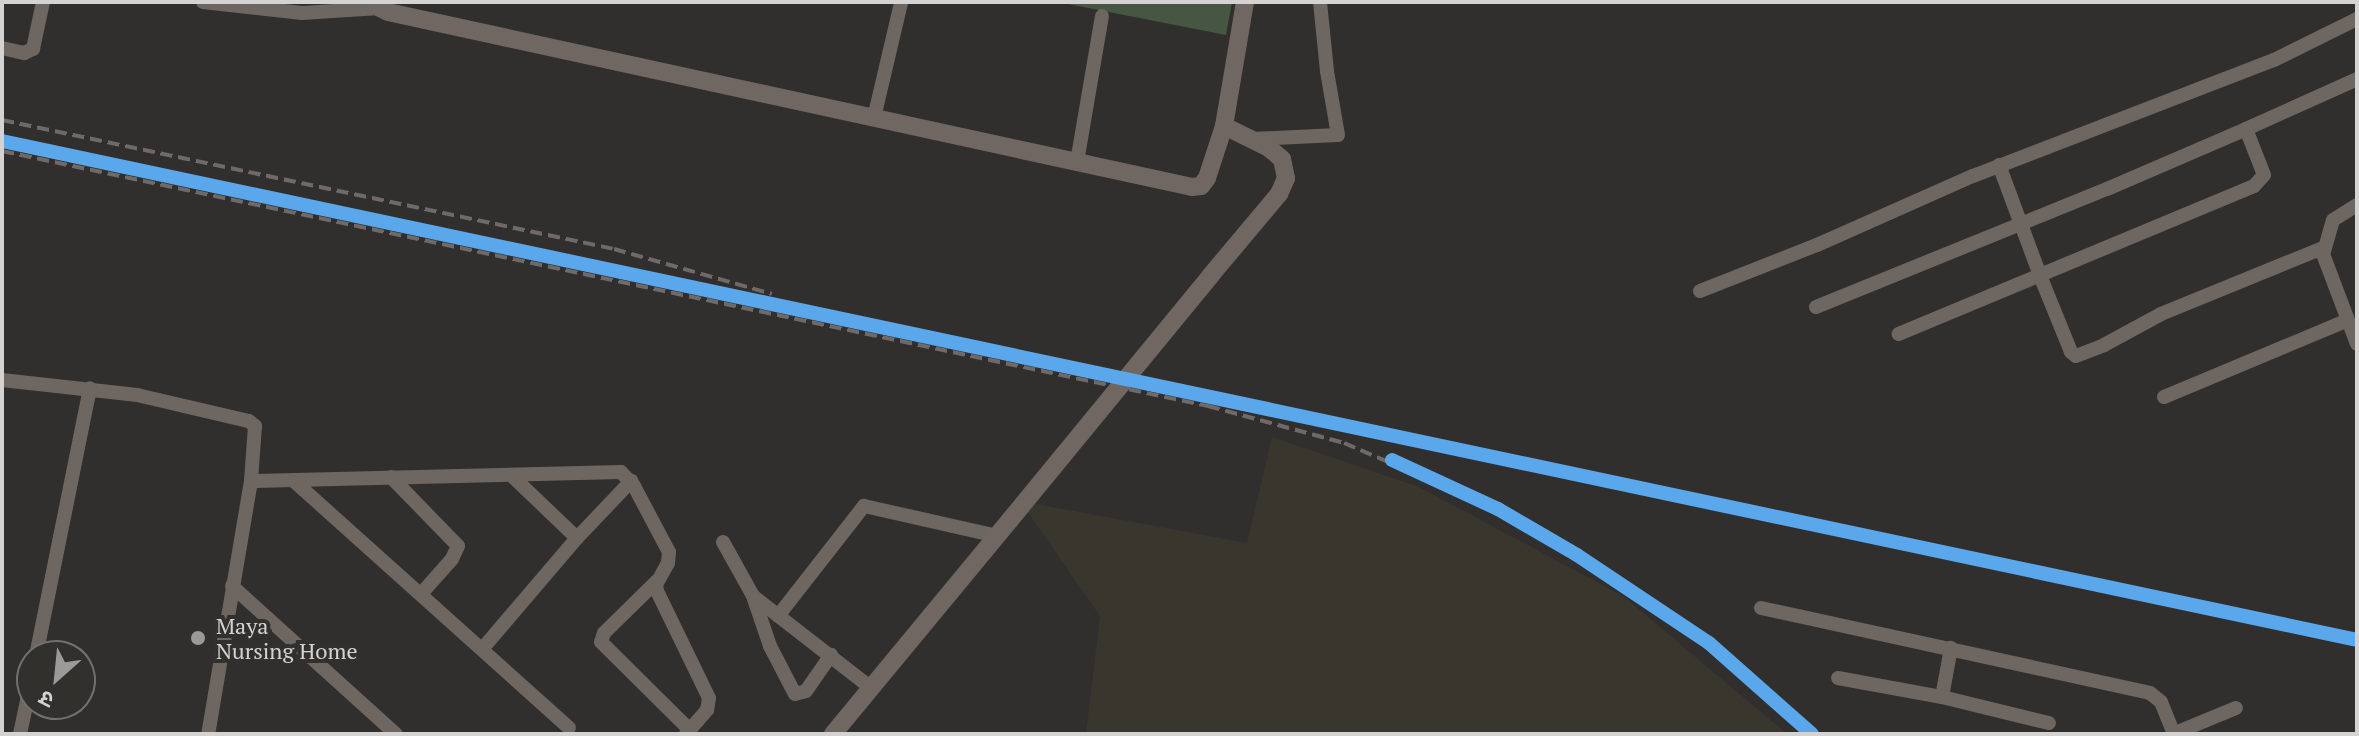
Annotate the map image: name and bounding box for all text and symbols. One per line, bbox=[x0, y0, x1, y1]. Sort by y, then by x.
place label: Maya Nursing Home bbox=[216, 612, 358, 664]
marker: Maya Nursing Home bbox=[187, 627, 209, 649]
north arrow bbox=[16, 640, 96, 720]
text: उ bbox=[33, 684, 58, 716]

